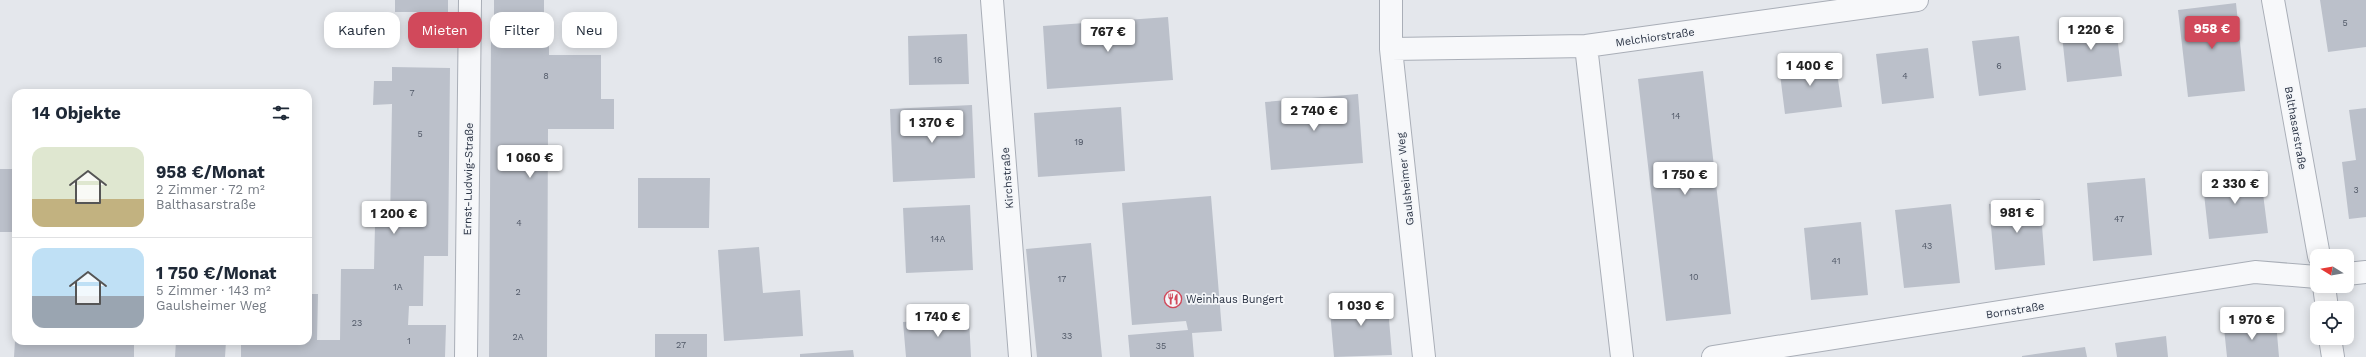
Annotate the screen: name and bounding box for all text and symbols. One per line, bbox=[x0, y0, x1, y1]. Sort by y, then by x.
chip: Kaufen bbox=[324, 12, 400, 48]
chip: Mieten bbox=[408, 12, 482, 48]
chip: Filter bbox=[490, 12, 554, 48]
chip: Neu bbox=[562, 12, 617, 48]
pin: 958 € bbox=[2184, 16, 2240, 50]
pin: 1 220 € bbox=[2054, 17, 2128, 51]
house number: 5 bbox=[2342, 18, 2348, 28]
pin: 767 € bbox=[1080, 19, 1136, 53]
text: 958 € bbox=[2194, 21, 2230, 36]
text: 1 220 € bbox=[2068, 22, 2114, 37]
text: 767 € bbox=[1090, 24, 1126, 39]
street label: Melchiorstraße bbox=[1615, 26, 1696, 49]
pin: 1 400 € bbox=[1773, 53, 1847, 87]
house number: 16 bbox=[934, 55, 942, 65]
text: 1 400 € bbox=[1786, 58, 1834, 73]
house number: 6 bbox=[1996, 61, 2002, 71]
house number: 8 bbox=[543, 71, 549, 81]
house number: 4 bbox=[1902, 71, 1908, 81]
street label: Balthasarstraße bbox=[2282, 85, 2309, 171]
house number: 7 bbox=[409, 88, 415, 98]
pin: 2 740 € bbox=[1277, 98, 1351, 132]
icon: filters bbox=[270, 102, 292, 124]
text: 14 Objekte bbox=[32, 103, 121, 123]
text: 2 740 € bbox=[1290, 103, 1338, 118]
pin: 1 370 € bbox=[895, 110, 969, 144]
house number: 14 bbox=[1671, 111, 1681, 121]
text: 1 370 € bbox=[909, 115, 955, 130]
street label: Ernst-Ludwig-Straße bbox=[461, 122, 476, 236]
house number: 5 bbox=[417, 129, 423, 139]
street label: Gaulsheimer Weg bbox=[1394, 132, 1417, 226]
house number: 19 bbox=[1074, 137, 1084, 147]
pin: 1 060 € bbox=[493, 145, 567, 179]
street label: Kirchstraße bbox=[999, 147, 1016, 209]
text: 1 060 € bbox=[507, 150, 553, 165]
text: 958 €/Monat bbox=[156, 162, 265, 182]
pin: 1 750 € bbox=[1648, 162, 1722, 196]
icon: home bbox=[64, 163, 112, 211]
text: 1 750 € bbox=[1662, 167, 1708, 182]
pin: 2 330 € bbox=[2198, 171, 2272, 205]
text: 2 330 € bbox=[2211, 176, 2259, 191]
text: 2 Zimmer · 72 m² bbox=[156, 182, 265, 197]
house number: 3 bbox=[2353, 185, 2359, 195]
text: Balthasarstraße bbox=[156, 197, 256, 212]
pin: 981 € bbox=[1989, 200, 2045, 234]
pin: 1 200 € bbox=[357, 201, 431, 235]
text: 981 € bbox=[2000, 205, 2034, 220]
text: 1 200 € bbox=[371, 206, 417, 221]
house number: 47 bbox=[2114, 214, 2124, 224]
house number: 4 bbox=[516, 218, 522, 228]
house number: 14A bbox=[931, 234, 946, 244]
house number: 43 bbox=[1922, 241, 1932, 251]
north arrow bbox=[2310, 249, 2354, 293]
map controls bbox=[2310, 249, 2354, 345]
house number: 41 bbox=[1832, 256, 1840, 266]
text: 1 750 €/Monat bbox=[156, 263, 277, 283]
icon: home bbox=[64, 264, 112, 312]
house number: 10 bbox=[1689, 272, 1699, 282]
house number: 17 bbox=[1058, 274, 1066, 284]
house number: 1A bbox=[393, 282, 403, 292]
text: 5 Zimmer · 143 m² bbox=[156, 283, 271, 298]
house number: 2 bbox=[515, 287, 521, 297]
restaurant icon: Weinhaus Bungert bbox=[1163, 289, 1183, 309]
place label: Weinhaus Bungert bbox=[1186, 293, 1284, 306]
pin: 1 030 € bbox=[1324, 293, 1398, 327]
text: Gaulsheimer Weg bbox=[156, 298, 266, 313]
text: 1 030 € bbox=[1338, 298, 1384, 313]
street label: Bornstraße bbox=[1985, 299, 2045, 322]
button: locate bbox=[2310, 301, 2354, 345]
pin: 1 740 € bbox=[901, 304, 975, 338]
pin: 1 970 € bbox=[2215, 307, 2289, 341]
text: 1 740 € bbox=[915, 309, 961, 324]
text: 1 970 € bbox=[2229, 312, 2275, 327]
house number: 23 bbox=[352, 318, 362, 328]
house number: 33 bbox=[1062, 331, 1072, 341]
house number: 2A bbox=[512, 332, 524, 342]
house number: 1 bbox=[407, 336, 411, 346]
house number: 27 bbox=[676, 340, 686, 350]
house number: 35 bbox=[1156, 341, 1166, 351]

